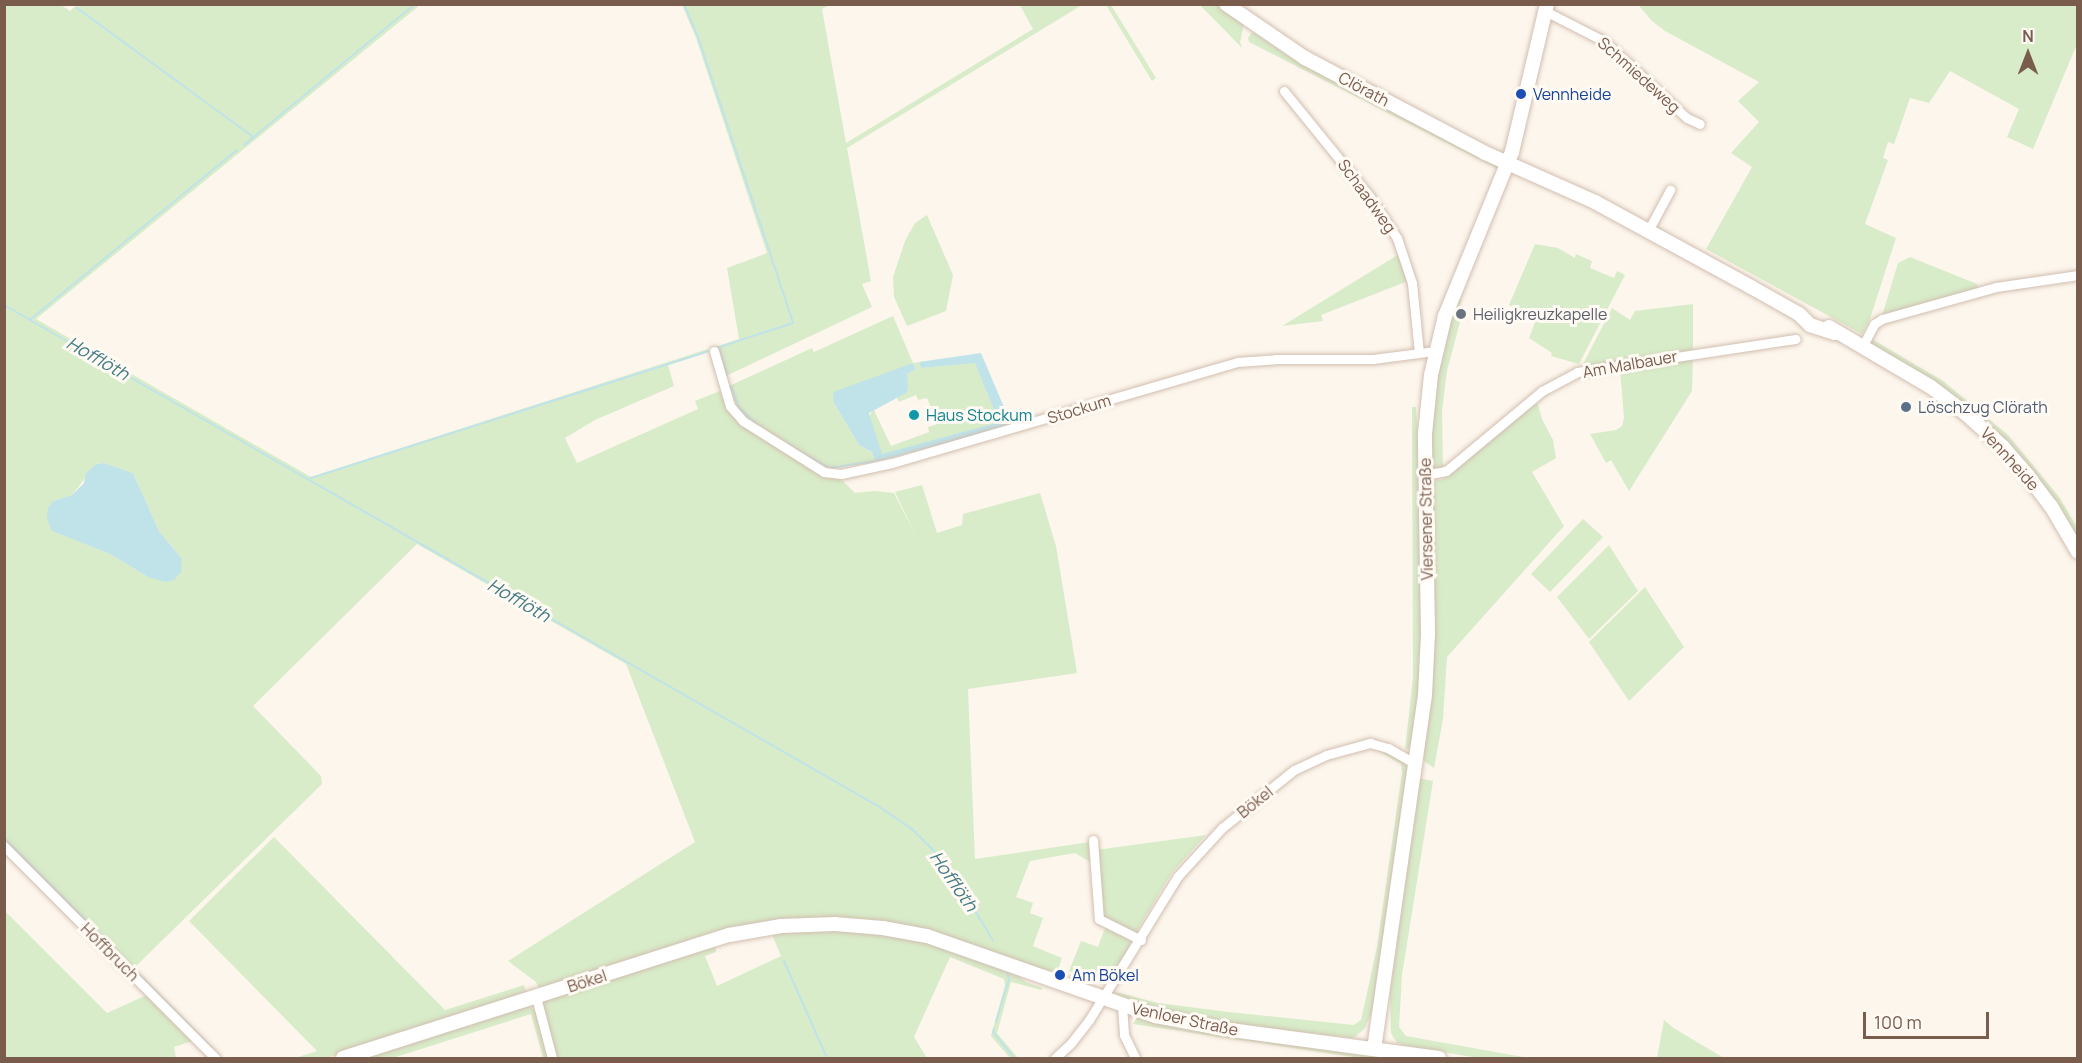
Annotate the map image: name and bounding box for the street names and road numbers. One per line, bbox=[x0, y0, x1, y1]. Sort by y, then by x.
street label: Schmiedeweg bbox=[1594, 33, 1684, 117]
street label: Clörath bbox=[1335, 68, 1393, 110]
street label: Schaadweg bbox=[1334, 155, 1400, 237]
street label: Am Malbauer bbox=[1581, 346, 1679, 382]
street label: Stockum bbox=[1045, 390, 1113, 428]
street label: Vennheide bbox=[1977, 424, 2043, 494]
street label: Viersener Straße bbox=[1415, 457, 1437, 581]
street label: Bökel bbox=[1233, 782, 1277, 822]
street label: Hoffbruch bbox=[77, 919, 143, 985]
street label: Bökel bbox=[565, 966, 609, 996]
street label: Venloer Straße bbox=[1130, 998, 1240, 1040]

